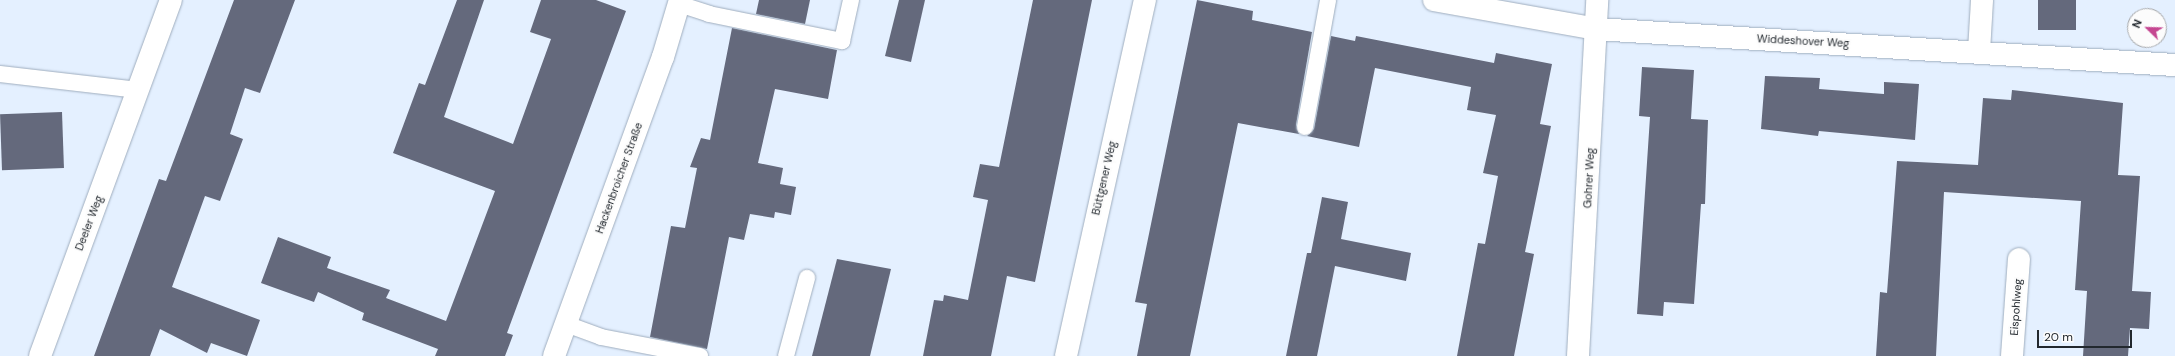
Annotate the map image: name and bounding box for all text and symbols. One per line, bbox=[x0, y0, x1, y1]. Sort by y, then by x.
north arrow bbox=[2127, 8, 2167, 48]
text: N bbox=[2129, 17, 2145, 30]
street label: Widdeshover Weg bbox=[1756, 32, 1850, 50]
street label: Hackenbroicher Straße bbox=[593, 121, 645, 235]
street label: Büttgener Weg bbox=[1089, 140, 1119, 216]
street label: Gohrer Weg bbox=[1581, 147, 1597, 209]
street label: Deeler Weg bbox=[72, 193, 106, 253]
street label: Eispohlweg bbox=[2007, 278, 2025, 336]
scale bar bbox=[2039, 322, 2134, 348]
text: 20 m bbox=[2044, 329, 2073, 345]

